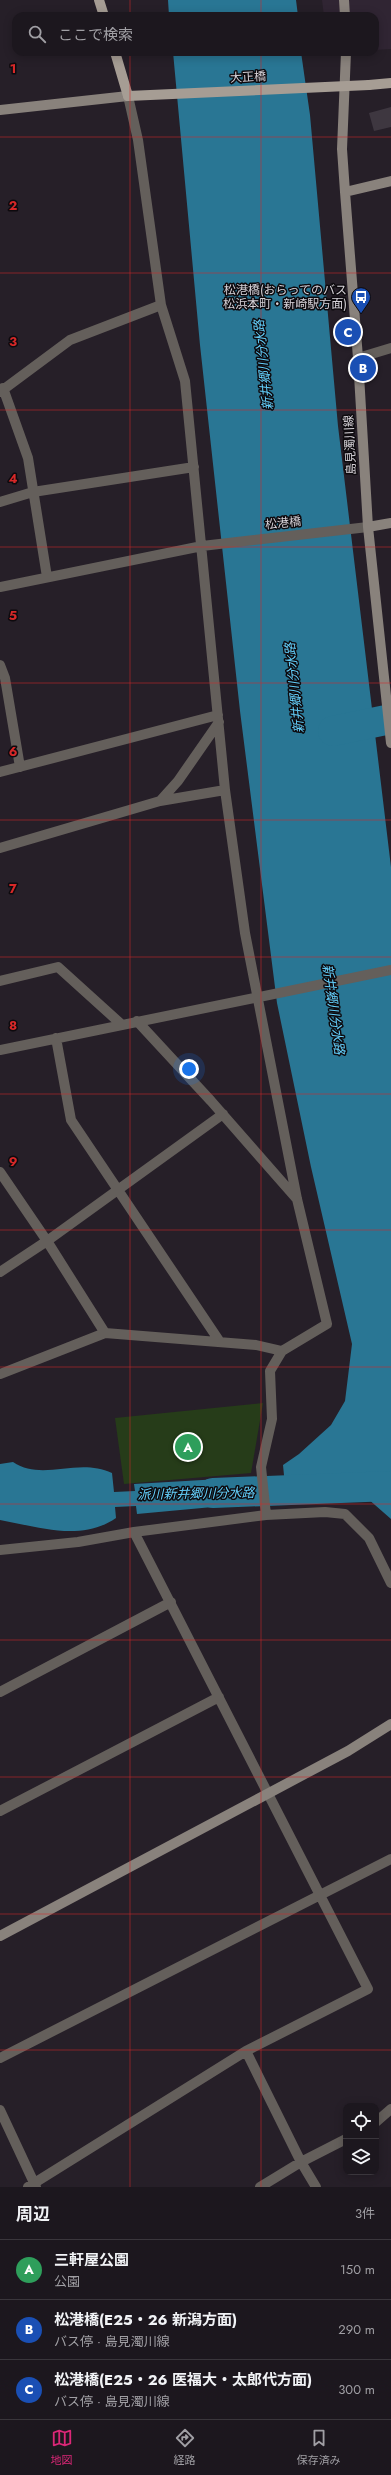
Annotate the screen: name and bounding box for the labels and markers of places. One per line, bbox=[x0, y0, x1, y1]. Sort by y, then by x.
place label: 松港橋(おらってのバス 松浜本町・新崎駅方面) bbox=[223, 281, 347, 313]
bus stop icon: 松港橋(おらってのバス 松浜本町・新崎駅方面) bbox=[350, 286, 372, 314]
pin: C bbox=[335, 317, 361, 347]
pin: B bbox=[350, 353, 376, 383]
pin: A bbox=[175, 1432, 201, 1462]

